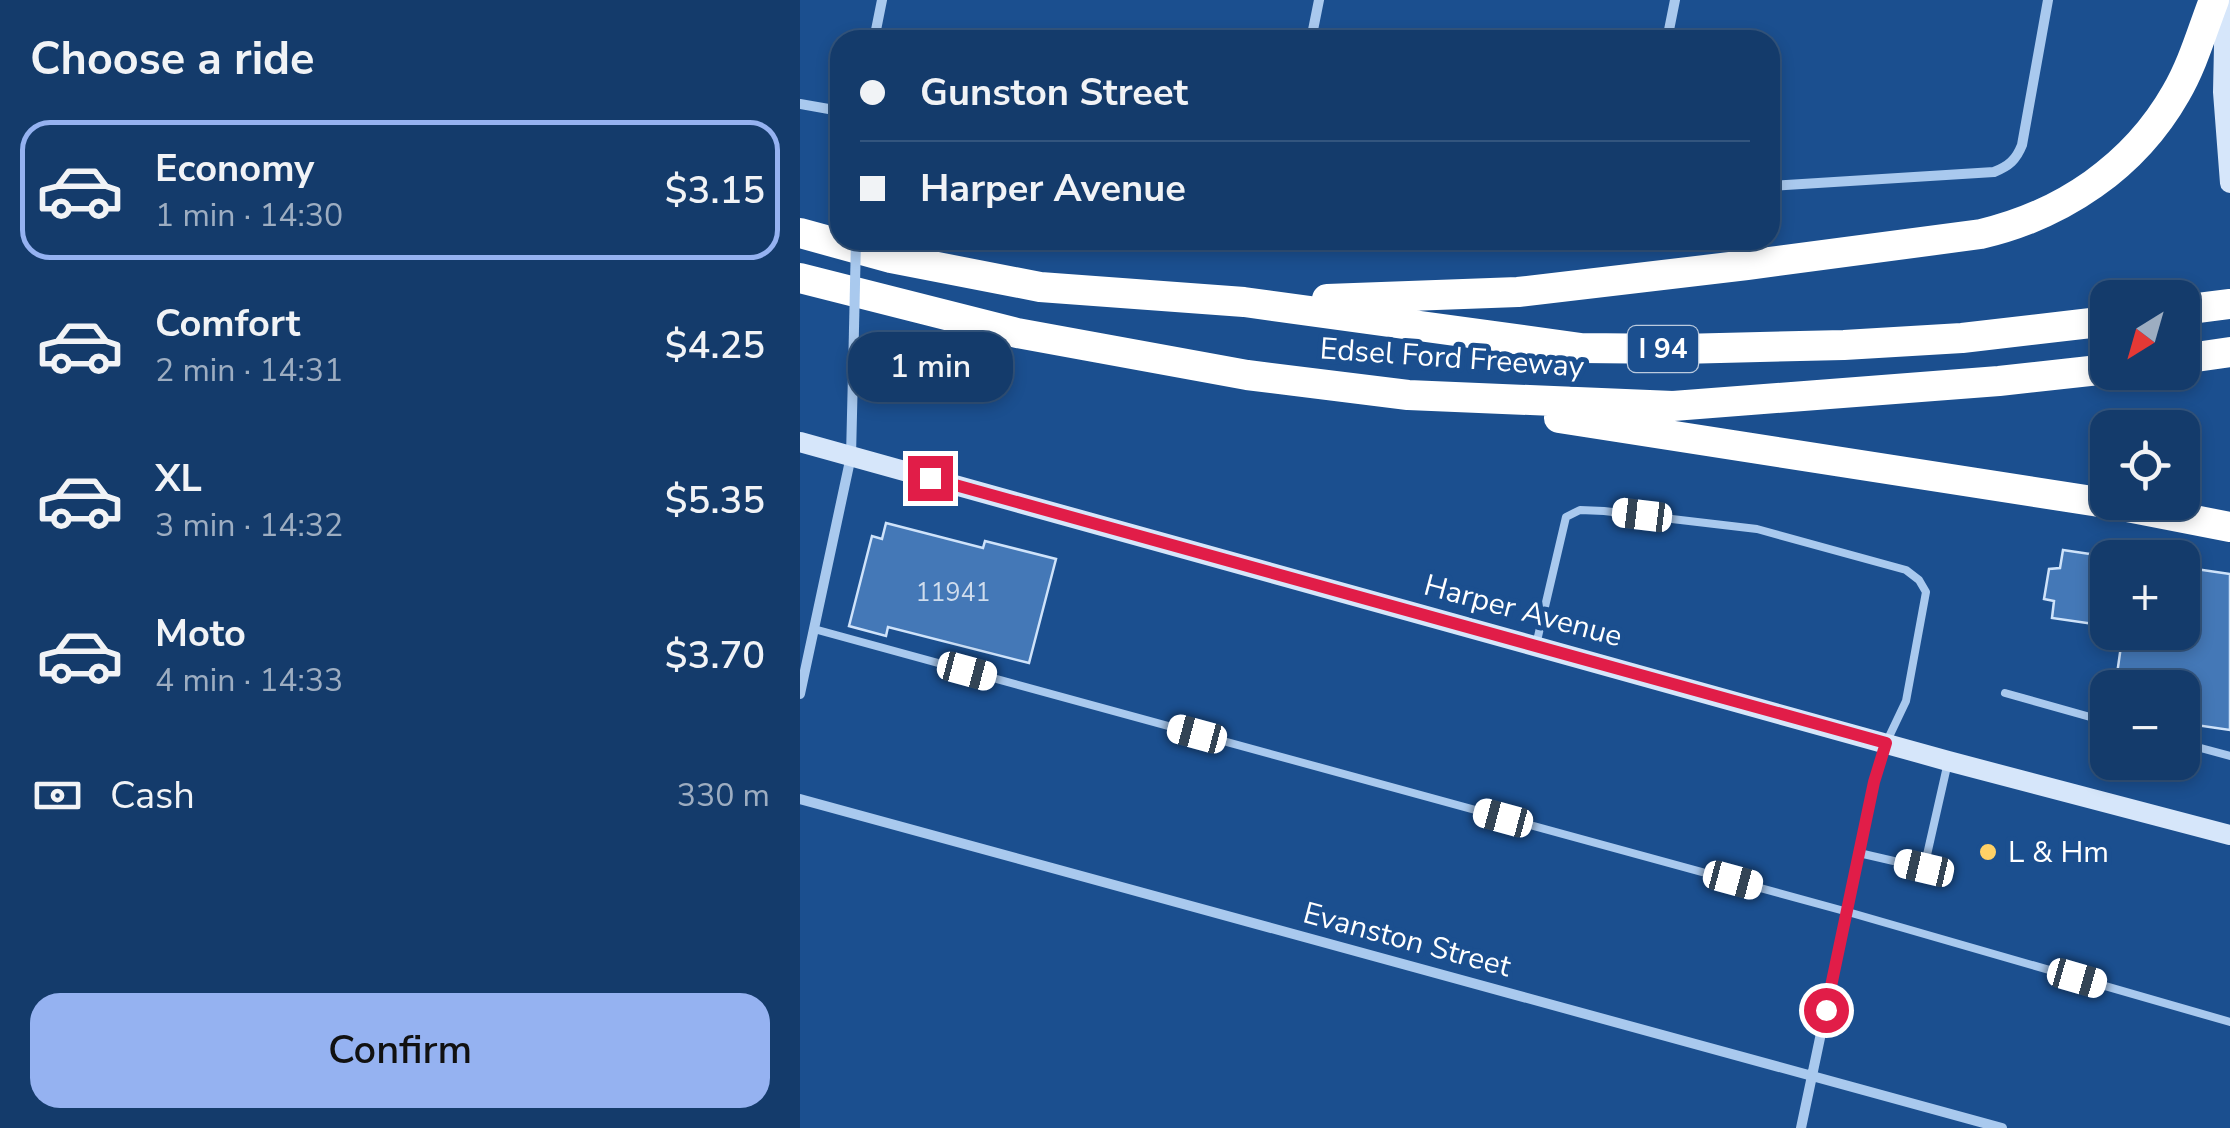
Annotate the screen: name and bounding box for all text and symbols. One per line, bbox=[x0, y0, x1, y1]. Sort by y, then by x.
text: Choose a ride bbox=[30, 29, 315, 90]
text: Gunston Street bbox=[920, 67, 1188, 118]
text: Economy bbox=[155, 143, 314, 194]
icon: car bbox=[35, 145, 125, 235]
text: Harper Avenue bbox=[920, 163, 1186, 214]
text: $3.15 bbox=[665, 165, 765, 216]
text: 1 min · 14:30 bbox=[155, 194, 343, 237]
north arrow bbox=[2090, 280, 2200, 390]
map controls bbox=[2090, 280, 2200, 780]
text: Comfort bbox=[155, 298, 300, 349]
icon: car bbox=[35, 300, 125, 390]
text: $4.25 bbox=[665, 320, 765, 371]
road number: I 94 bbox=[1628, 326, 1698, 372]
street label: Edsel Ford Freeway bbox=[1319, 328, 1586, 388]
callout: 1 min bbox=[848, 333, 1012, 403]
text: 1 min bbox=[890, 345, 971, 388]
text: 2 min · 14:31 bbox=[155, 349, 343, 392]
button: locate bbox=[2090, 410, 2200, 520]
text: XL bbox=[155, 453, 202, 504]
icon: car bbox=[35, 455, 125, 545]
route end bbox=[908, 456, 953, 501]
text: $5.35 bbox=[665, 475, 765, 526]
car bbox=[1610, 496, 1674, 534]
text: 3 min · 14:32 bbox=[155, 504, 343, 547]
button: + bbox=[2090, 540, 2200, 650]
street label: Harper Avenue bbox=[1419, 565, 1627, 657]
house number: 11941 bbox=[915, 576, 991, 610]
text: Moto bbox=[155, 608, 246, 659]
icon: car bbox=[35, 610, 125, 700]
text: $3.70 bbox=[665, 630, 765, 681]
car bbox=[934, 649, 1000, 693]
text: 4 min · 14:33 bbox=[155, 659, 343, 702]
button: − bbox=[2090, 670, 2200, 780]
car bbox=[1164, 712, 1230, 756]
icon: cash bbox=[30, 768, 85, 823]
text: Cash bbox=[110, 770, 195, 821]
text: 330 m bbox=[677, 774, 770, 817]
car bbox=[1470, 796, 1536, 840]
place label: L & Hm bbox=[2008, 832, 2109, 873]
marker: L & Hm bbox=[1977, 841, 1999, 863]
car bbox=[1891, 847, 1957, 889]
car bbox=[1700, 858, 1766, 902]
street label: Evanston Street bbox=[1299, 893, 1516, 988]
car bbox=[2044, 955, 2110, 1001]
route start bbox=[1804, 988, 1849, 1033]
button: Confirm bbox=[30, 993, 770, 1108]

